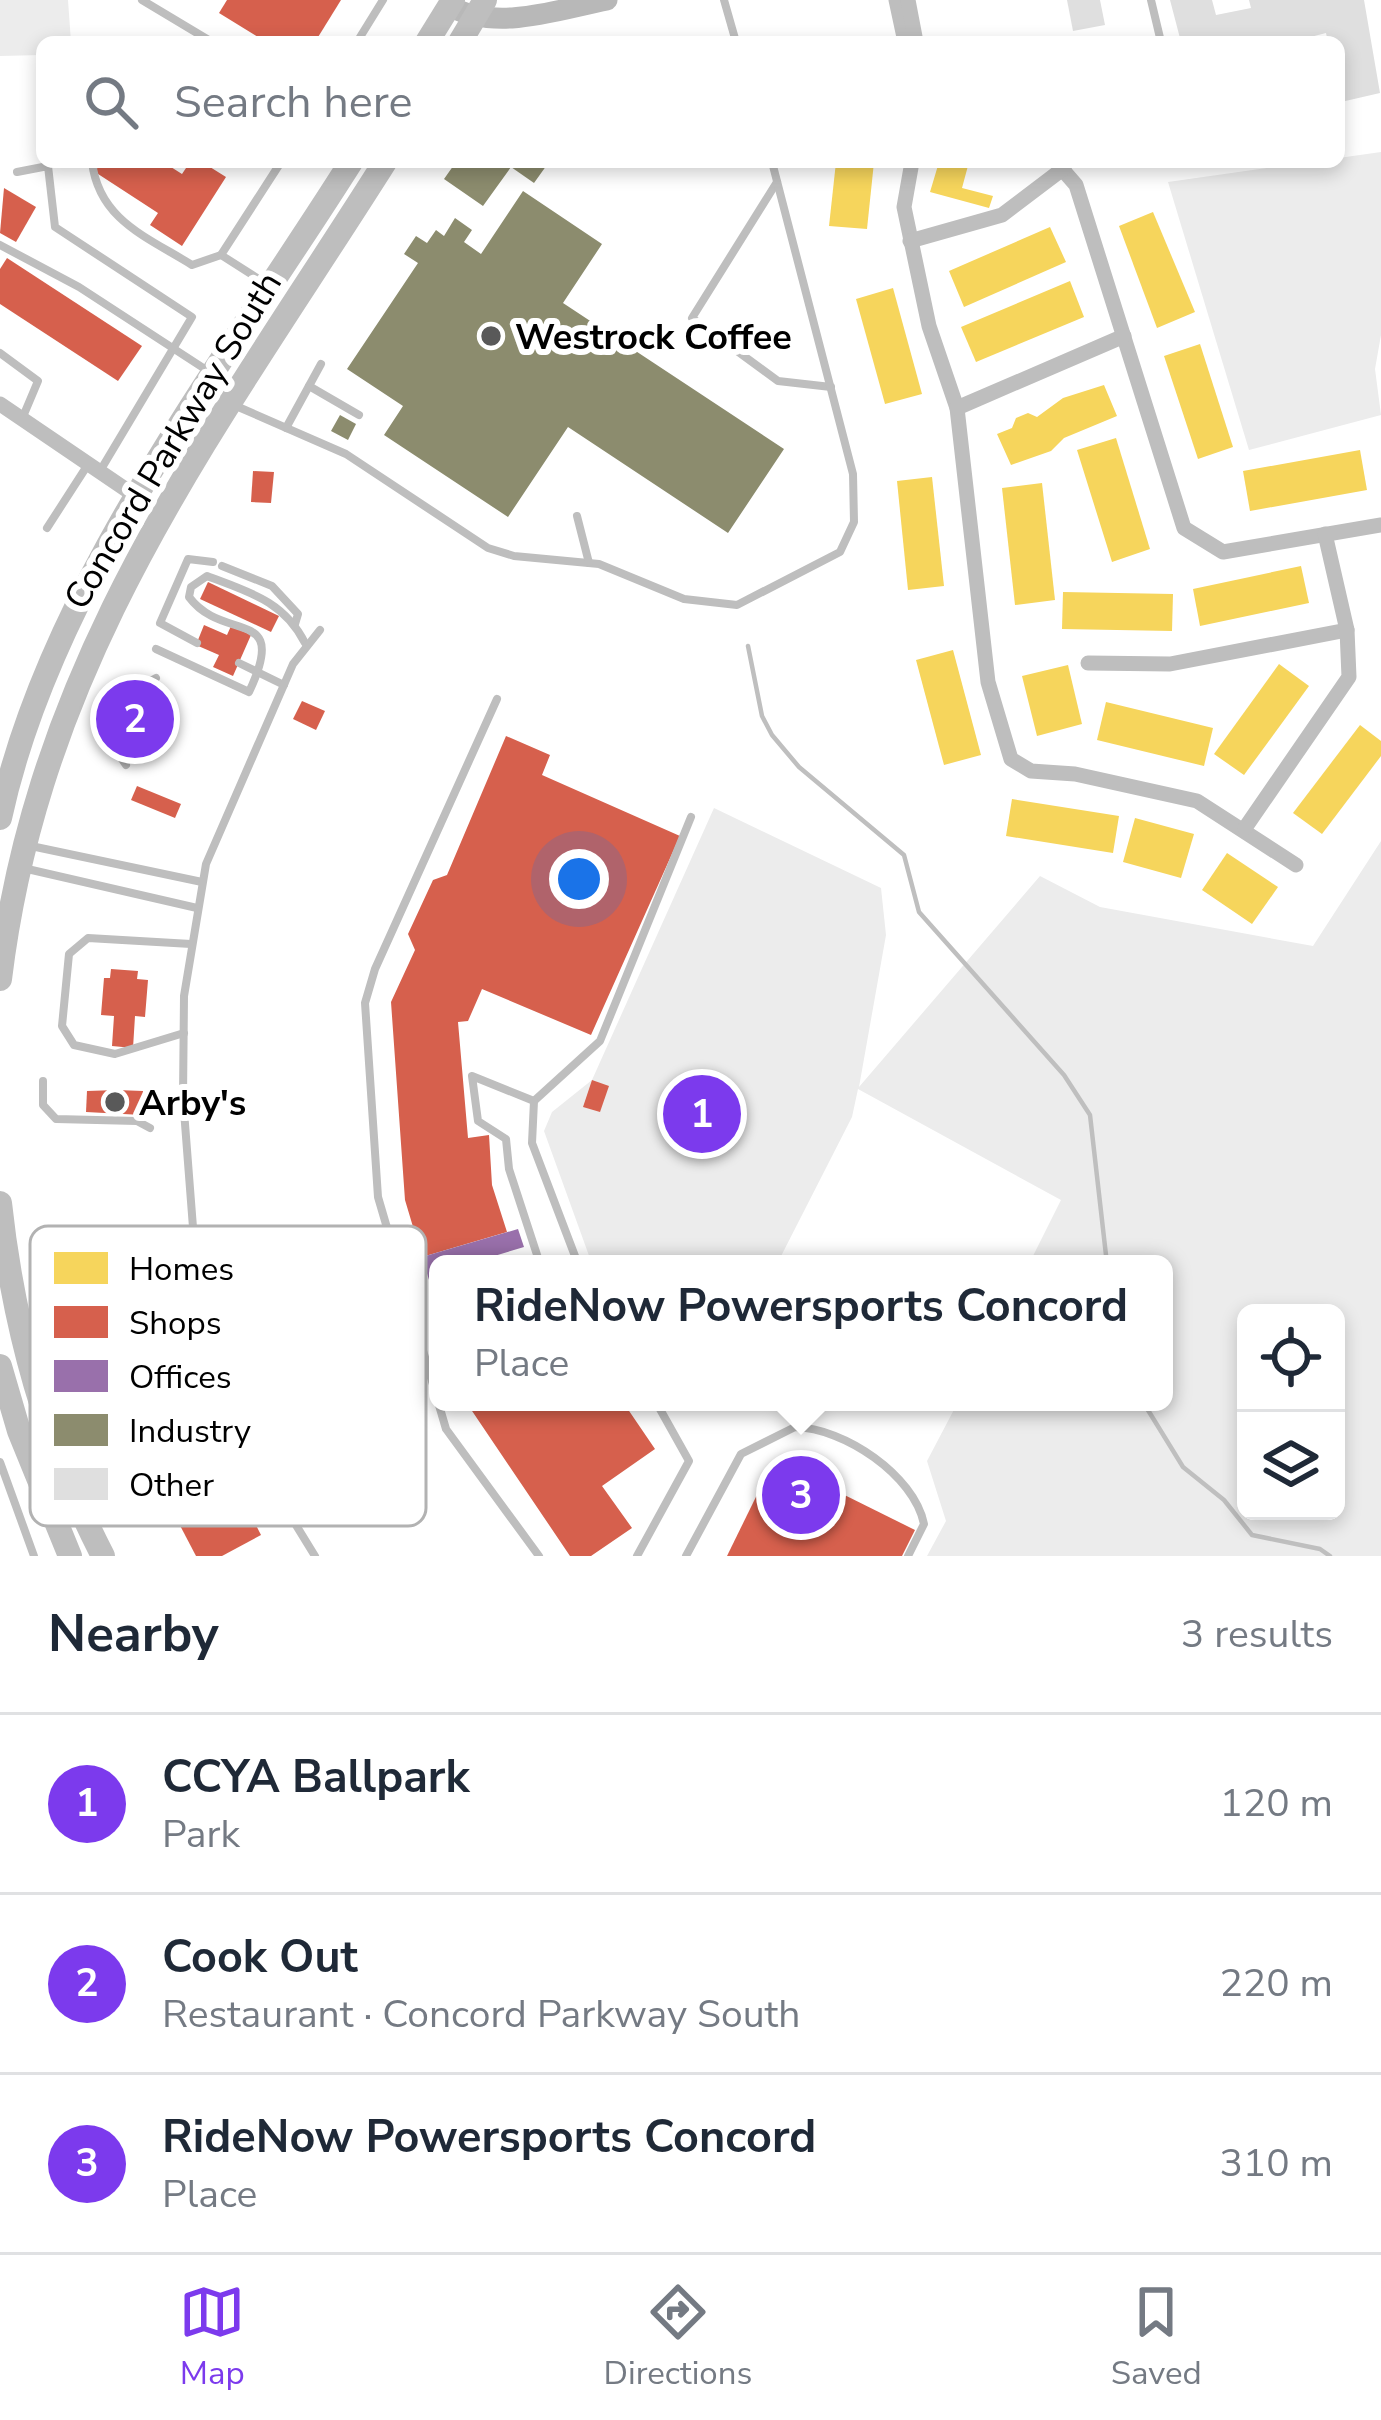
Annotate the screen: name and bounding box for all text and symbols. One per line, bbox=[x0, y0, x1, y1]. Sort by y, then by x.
search box bbox=[36, 36, 1345, 168]
icon: search bbox=[78, 69, 144, 135]
text: Search here bbox=[174, 72, 413, 133]
street label: Concord Parkway South bbox=[53, 263, 294, 619]
place label: Westrock Coffee bbox=[515, 313, 792, 362]
marker: Westrock Coffee bbox=[478, 323, 504, 349]
pin: 2 bbox=[96, 674, 174, 764]
your location bbox=[549, 849, 609, 909]
pin: 1 bbox=[663, 1069, 741, 1159]
place label: Arby's bbox=[139, 1079, 246, 1128]
marker: Arby's bbox=[102, 1089, 128, 1115]
legend bbox=[30, 1226, 426, 1526]
text: Homes bbox=[129, 1247, 234, 1292]
popup bbox=[429, 1255, 1173, 1411]
text: RideNow Powersports Concord bbox=[474, 1276, 1128, 1337]
text: Shops bbox=[129, 1301, 222, 1346]
map controls bbox=[1237, 1304, 1345, 1520]
button: locate bbox=[1237, 1304, 1345, 1412]
text: Place bbox=[474, 1337, 569, 1390]
text: Offices bbox=[129, 1355, 232, 1400]
text: Industry bbox=[129, 1409, 251, 1454]
button: layers bbox=[1237, 1412, 1345, 1520]
pin: 3 bbox=[762, 1450, 840, 1540]
text: Other bbox=[129, 1463, 214, 1508]
text: Nearby bbox=[48, 1599, 219, 1669]
text: 3 results bbox=[1181, 1608, 1333, 1661]
text: CCYA Ballpark bbox=[162, 1747, 470, 1808]
text: 1 bbox=[75, 1777, 99, 1830]
text: 120 m bbox=[1219, 1777, 1333, 1830]
text: Park bbox=[162, 1808, 240, 1861]
text: Cook Out bbox=[162, 1927, 358, 1988]
text: 2 bbox=[75, 1957, 99, 2010]
text: 220 m bbox=[1219, 1957, 1333, 2010]
text: Restaurant · Concord Parkway South bbox=[162, 1988, 800, 2041]
text: RideNow Powersports Concord bbox=[162, 2107, 816, 2168]
text: 3 bbox=[75, 2137, 99, 2190]
text: 310 m bbox=[1219, 2137, 1333, 2190]
text: Place bbox=[162, 2168, 257, 2221]
tab: Map bbox=[179, 2279, 245, 2396]
tab: Directions bbox=[604, 2279, 752, 2396]
tab: Saved bbox=[1111, 2279, 1202, 2396]

